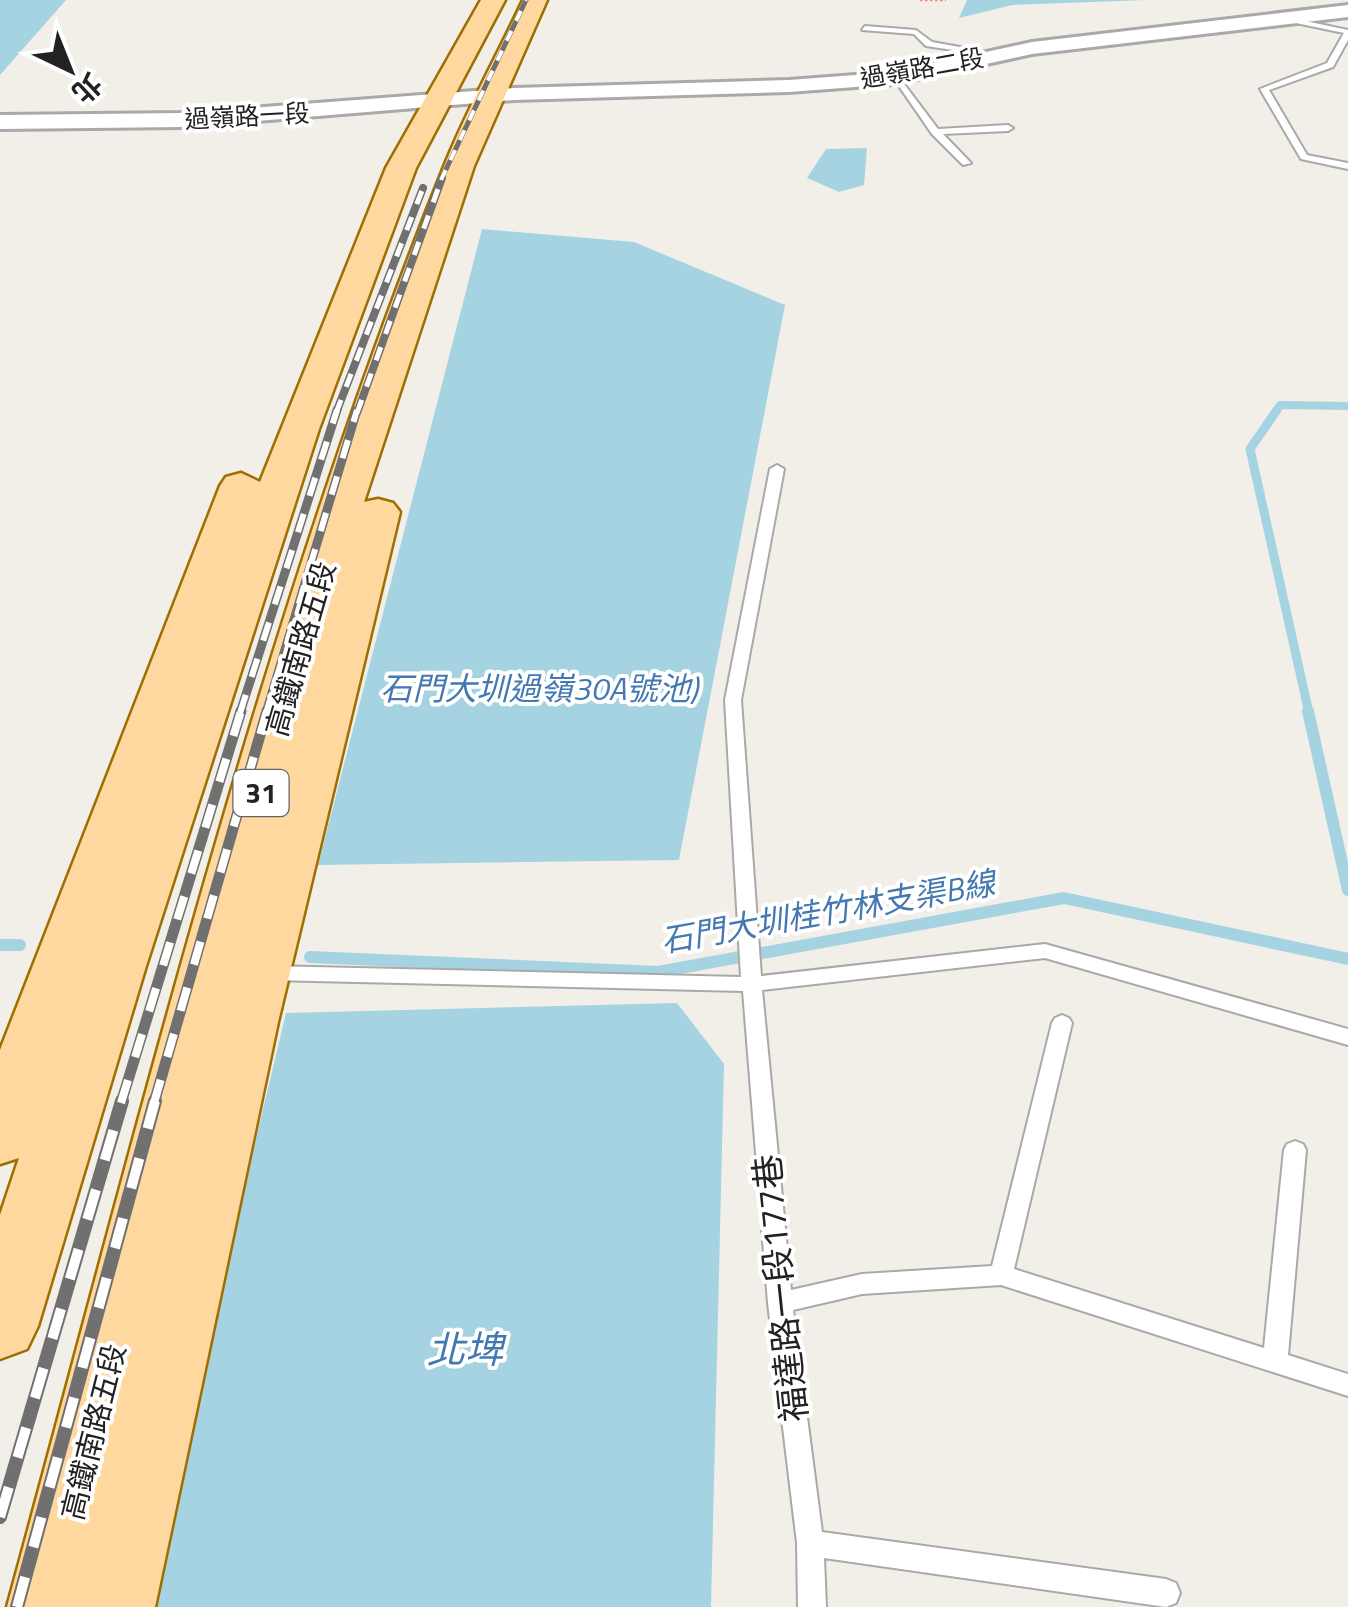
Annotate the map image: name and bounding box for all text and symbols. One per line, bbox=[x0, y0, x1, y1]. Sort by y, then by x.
north arrow bbox=[20, 20, 120, 120]
street label: 過嶺路二段 bbox=[857, 38, 987, 98]
text: 北 bbox=[62, 63, 112, 114]
street label: 過嶺路一段 bbox=[184, 94, 310, 138]
street label: 高鐵南路五段 bbox=[253, 556, 347, 742]
water label: 石門大圳過嶺30A號池) bbox=[381, 664, 700, 712]
road number: 31 bbox=[234, 770, 288, 816]
water label: 石門大圳桂竹林支渠B線 bbox=[657, 857, 1002, 964]
street label: 福達路一段177巷 bbox=[739, 1152, 821, 1425]
water label: 北埤 bbox=[427, 1320, 507, 1378]
street label: 高鐵南路五段 bbox=[49, 1339, 137, 1525]

